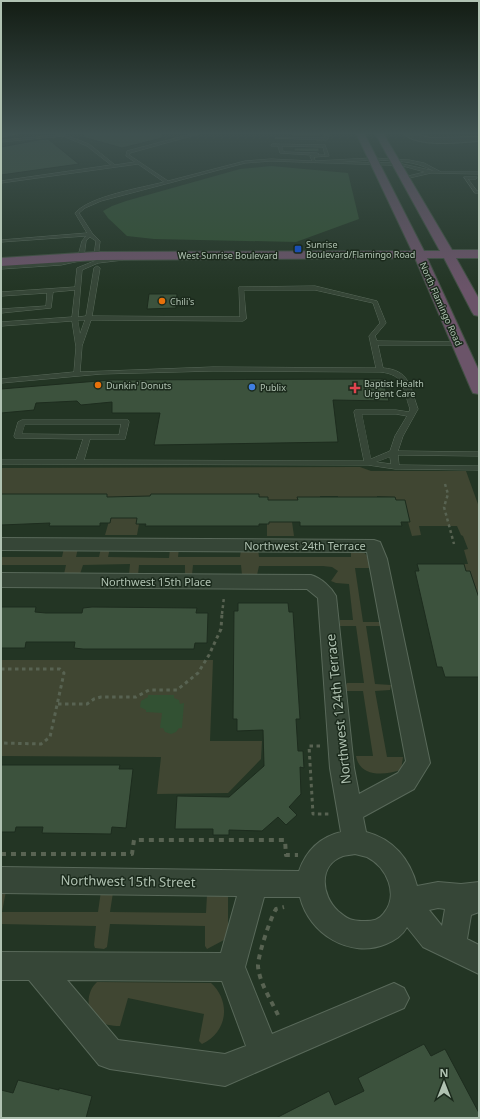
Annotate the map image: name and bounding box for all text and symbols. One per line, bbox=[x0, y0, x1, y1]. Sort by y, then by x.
place label: Sunrise Boulevard/Flamingo Road bbox=[306, 238, 415, 261]
marker: Sunrise Boulevard/Flamingo Road bbox=[293, 244, 303, 254]
street label: West Sunrise Boulevard bbox=[178, 249, 278, 262]
street label: North Flamingo Road bbox=[417, 260, 465, 348]
place label: Chili's bbox=[170, 295, 194, 308]
marker: Chili's bbox=[157, 296, 167, 306]
place label: Baptist Health Urgent Care bbox=[364, 377, 424, 400]
place label: Dunkin' Donuts bbox=[106, 379, 171, 392]
marker: Dunkin' Donuts bbox=[93, 380, 103, 390]
place label: Publix bbox=[260, 381, 286, 394]
marker: Publix bbox=[247, 382, 257, 392]
marker: Baptist Health Urgent Care bbox=[349, 382, 361, 394]
street label: Northwest 24th Terrace bbox=[244, 538, 366, 553]
street label: Northwest 15th Place bbox=[101, 574, 211, 589]
street label: Northwest 124th Terrace bbox=[321, 633, 355, 785]
street label: Northwest 15th Street bbox=[60, 871, 196, 891]
north arrow bbox=[424, 1063, 464, 1103]
text: N bbox=[440, 1065, 448, 1080]

